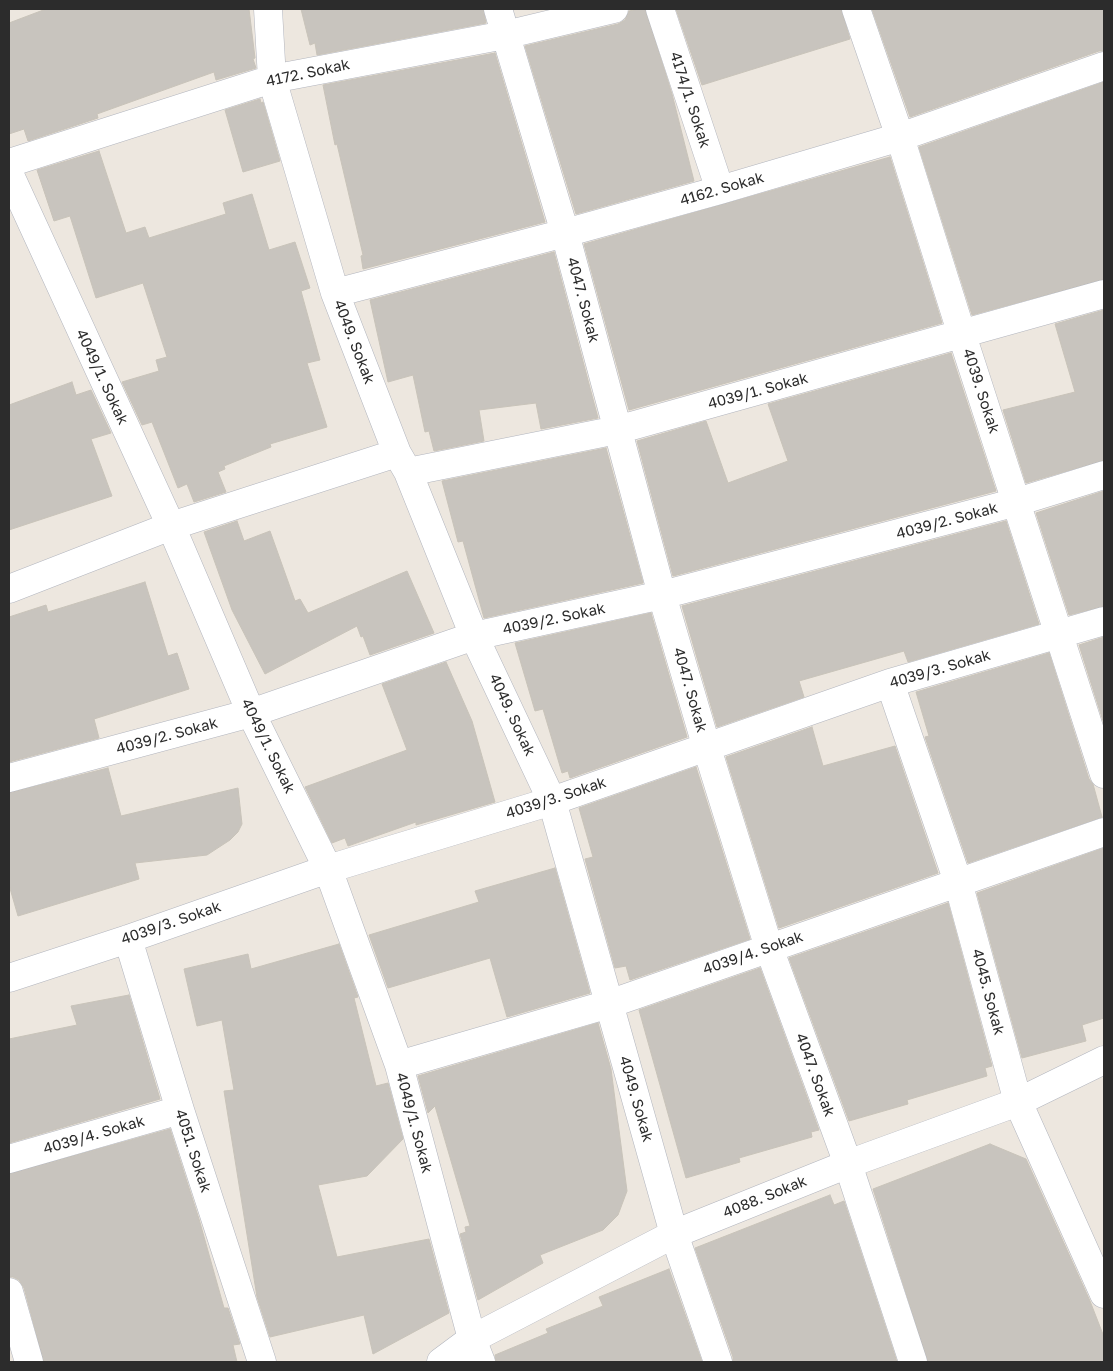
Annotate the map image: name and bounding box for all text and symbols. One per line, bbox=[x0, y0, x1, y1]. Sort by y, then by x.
street label: 4174/1. Sokak bbox=[666, 50, 714, 150]
street label: 4172. Sokak bbox=[264, 55, 352, 91]
street label: 4162. Sokak bbox=[678, 168, 766, 210]
street label: 4047. Sokak bbox=[563, 255, 603, 345]
street label: 4049. Sokak bbox=[330, 297, 378, 387]
street label: 4049/1. Sokak bbox=[72, 326, 132, 428]
street label: 4039. Sokak bbox=[959, 346, 1003, 436]
street label: 4039/1. Sokak bbox=[706, 369, 810, 413]
street label: 4039/2. Sokak bbox=[894, 499, 1000, 543]
street label: 4039/2. Sokak bbox=[501, 599, 607, 639]
street label: 4047. Sokak bbox=[669, 645, 711, 735]
street label: 4039/3. Sokak bbox=[887, 646, 993, 692]
street label: 4049. Sokak bbox=[485, 671, 539, 759]
street label: 4049/1. Sokak bbox=[237, 696, 299, 796]
street label: 4039/2. Sokak bbox=[114, 714, 220, 758]
street label: 4039/3. Sokak bbox=[504, 773, 608, 823]
street label: 4039/3. Sokak bbox=[119, 897, 223, 949]
street label: 4039/4. Sokak bbox=[701, 927, 805, 979]
street label: 4045. Sokak bbox=[968, 947, 1008, 1037]
street label: 4047. Sokak bbox=[792, 1031, 838, 1119]
street label: 4049. Sokak bbox=[615, 1054, 657, 1144]
street label: 4049/1. Sokak bbox=[392, 1071, 436, 1175]
street label: 4051. Sokak bbox=[171, 1107, 215, 1195]
street label: 4039/4. Sokak bbox=[41, 1112, 147, 1158]
street label: 4088. Sokak bbox=[720, 1172, 810, 1222]

